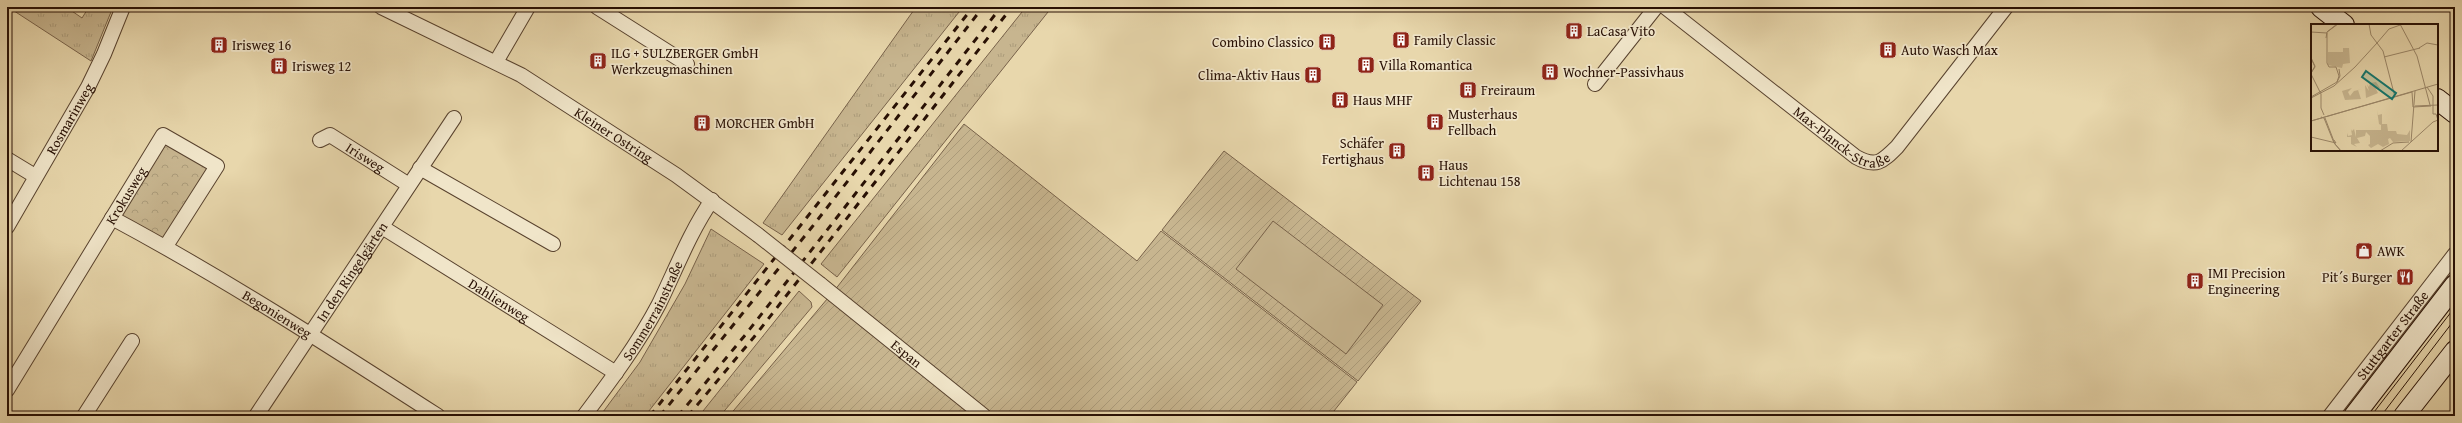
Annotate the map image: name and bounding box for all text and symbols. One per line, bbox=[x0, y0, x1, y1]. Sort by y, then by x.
building icon: LaCasa Vito bbox=[1564, 21, 1584, 41]
place label: LaCasa Vito bbox=[1587, 21, 1655, 41]
inset map bbox=[2311, 24, 2438, 151]
building icon: Family Classic bbox=[1391, 30, 1411, 50]
place label: Family Classic bbox=[1414, 30, 1496, 50]
place label: Combino Classico bbox=[1212, 32, 1314, 52]
building icon: Combino Classico bbox=[1317, 32, 1337, 52]
building icon: Irisweg 16 bbox=[209, 35, 229, 55]
place label: Irisweg 16 bbox=[232, 35, 292, 55]
building icon: Auto Wasch Max bbox=[1878, 40, 1898, 60]
place label: Auto Wasch Max bbox=[1901, 40, 1999, 60]
place label: ILG + SULZBERGER GmbH Werkzeugmaschinen bbox=[611, 43, 758, 79]
building icon: ILG + SULZBERGER GmbH Werkzeugmaschinen bbox=[588, 51, 608, 71]
building icon: Villa Romantica bbox=[1356, 55, 1376, 75]
place label: Villa Romantica bbox=[1379, 55, 1473, 75]
building icon: Irisweg 12 bbox=[269, 56, 289, 76]
place label: Irisweg 12 bbox=[292, 56, 351, 76]
building icon: Wochner-Passivhaus bbox=[1540, 62, 1560, 82]
place label: Wochner-Passivhaus bbox=[1563, 62, 1684, 82]
place label: Clima-Aktiv Haus bbox=[1198, 65, 1300, 85]
building icon: Clima-Aktiv Haus bbox=[1303, 65, 1323, 85]
street label: Rosmarinweg bbox=[41, 79, 98, 158]
building icon: Freiraum bbox=[1458, 80, 1478, 100]
place label: Freiraum bbox=[1481, 80, 1536, 100]
building icon: Haus MHF bbox=[1330, 90, 1350, 110]
place label: Haus MHF bbox=[1353, 90, 1413, 110]
street label: Max-Planck-Straße bbox=[1789, 101, 1895, 173]
street label: Kleiner Ostring bbox=[571, 102, 657, 168]
place label: Musterhaus Fellbach bbox=[1448, 104, 1518, 140]
building icon: Musterhaus Fellbach bbox=[1425, 112, 1445, 132]
building icon: MORCHER GmbH bbox=[692, 113, 712, 133]
place label: MORCHER GmbH bbox=[715, 113, 814, 133]
place label: Schäfer Fertighaus bbox=[1322, 133, 1384, 169]
street label: Irisweg bbox=[342, 137, 389, 177]
building icon: Schäfer Fertighaus bbox=[1387, 141, 1407, 161]
place label: Haus Lichtenau 158 bbox=[1439, 155, 1521, 191]
street label: Krokusweg bbox=[101, 163, 151, 228]
building icon: Haus Lichtenau 158 bbox=[1416, 163, 1436, 183]
street label: In den Ringelgärten bbox=[311, 218, 392, 326]
shop icon: AWK bbox=[2354, 241, 2374, 261]
place label: AWK bbox=[2377, 241, 2406, 261]
street label: Sommerrainstraße bbox=[617, 257, 688, 365]
place label: IMI Precision Engineering bbox=[2208, 263, 2286, 299]
place label: Pit´s Burger bbox=[2322, 267, 2392, 287]
restaurant icon: Pit´s Burger bbox=[2395, 267, 2415, 287]
building icon: IMI Precision Engineering bbox=[2185, 271, 2205, 291]
street label: Dahlienweg bbox=[465, 273, 533, 327]
street label: Begonienweg bbox=[239, 285, 316, 343]
street label: Stuttgarter Straße bbox=[2351, 286, 2433, 384]
street label: Espan bbox=[887, 335, 926, 372]

